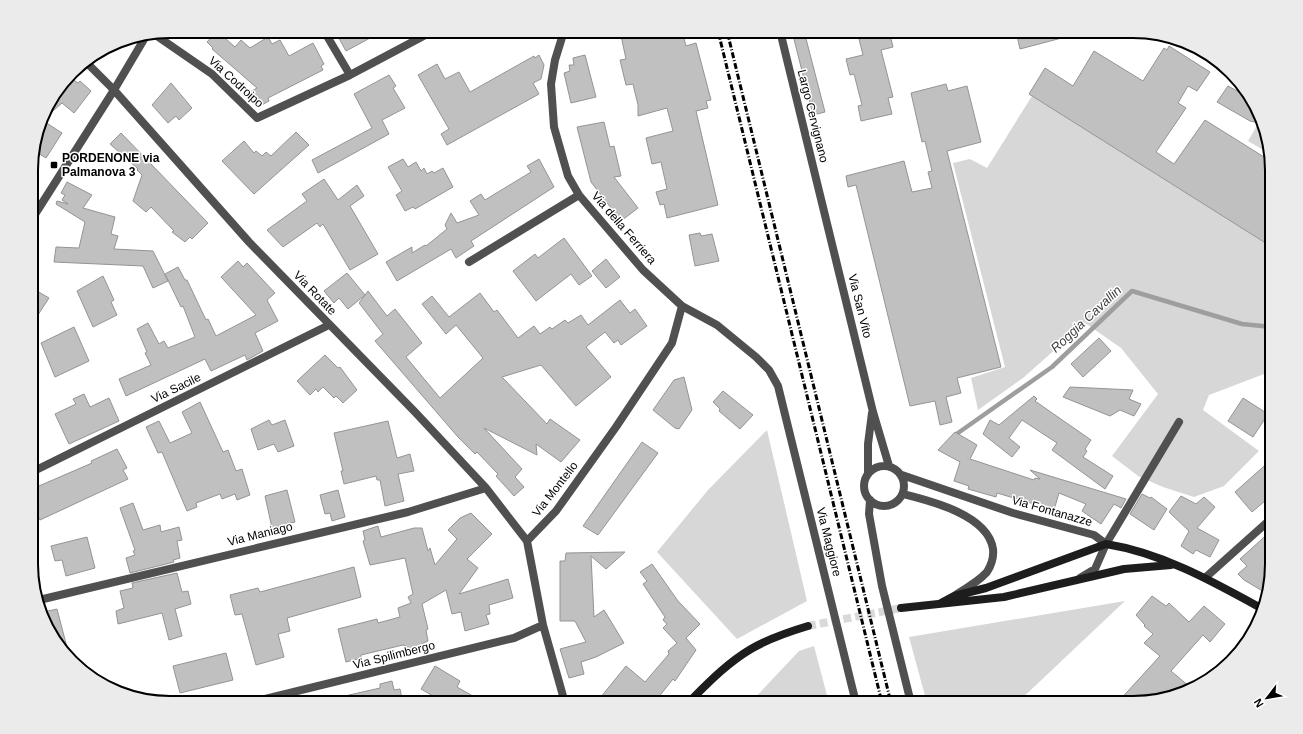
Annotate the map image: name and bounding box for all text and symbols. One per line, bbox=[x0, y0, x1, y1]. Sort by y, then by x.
street label: Via Codroipo bbox=[206, 54, 267, 111]
street label: Largo Cervignano bbox=[795, 68, 831, 164]
place label: PORDENONE via Palmanova 3 bbox=[62, 151, 160, 179]
marker: PORDENONE via Palmanova 3 bbox=[49, 160, 59, 170]
street label: Via della Ferriera bbox=[589, 189, 659, 267]
street label: Via Rotate bbox=[291, 268, 340, 318]
street label: Via San Vito bbox=[845, 272, 875, 340]
water label: Roggia Cavallin bbox=[1048, 282, 1124, 356]
street label: Via Sacile bbox=[149, 370, 203, 406]
street label: Via Montello bbox=[529, 459, 581, 519]
street label: Via Fontanazze bbox=[1010, 493, 1094, 529]
street label: Via Maggiore bbox=[814, 506, 844, 578]
street label: Via Maniago bbox=[226, 519, 294, 549]
street label: Via Spilimbergo bbox=[352, 638, 437, 672]
north arrow bbox=[1247, 678, 1287, 718]
text: N bbox=[1251, 697, 1266, 710]

